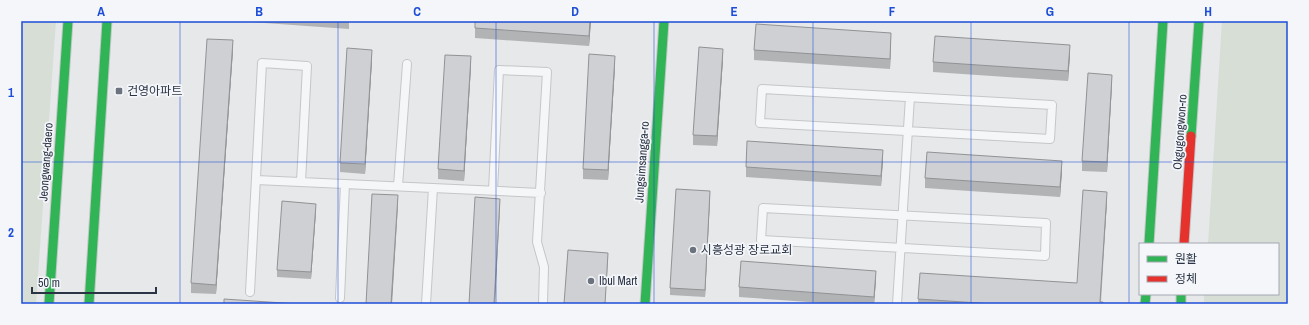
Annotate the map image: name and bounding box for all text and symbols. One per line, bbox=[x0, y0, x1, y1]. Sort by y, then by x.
text: A bbox=[97, 3, 105, 20]
text: B bbox=[255, 3, 263, 20]
text: C bbox=[413, 3, 421, 20]
text: D bbox=[571, 3, 579, 20]
text: E bbox=[730, 3, 738, 20]
text: F bbox=[889, 3, 896, 20]
text: G bbox=[1046, 3, 1054, 20]
text: H bbox=[1204, 3, 1212, 20]
place label: 건영아파트 bbox=[127, 83, 182, 99]
text: 1 bbox=[8, 84, 14, 101]
marker: 건영아파트 bbox=[114, 86, 124, 96]
street label: Okgugongwon-ro bbox=[1169, 94, 1191, 170]
street label: Jungsimsangga-ro bbox=[631, 121, 653, 203]
street label: Jeongwang-daero bbox=[35, 122, 57, 202]
text: 2 bbox=[8, 224, 14, 241]
place label: 시흥성광 장로교회 bbox=[701, 242, 792, 258]
legend bbox=[1139, 243, 1279, 295]
marker: 시흥성광 장로교회 bbox=[688, 245, 698, 255]
text: 원활 bbox=[1175, 251, 1197, 267]
scale bar bbox=[32, 269, 156, 295]
text: 정체 bbox=[1175, 271, 1197, 287]
place label: Ibul Mart bbox=[599, 273, 638, 289]
text: 50 m bbox=[38, 275, 60, 291]
marker: Ibul Mart bbox=[586, 276, 596, 286]

